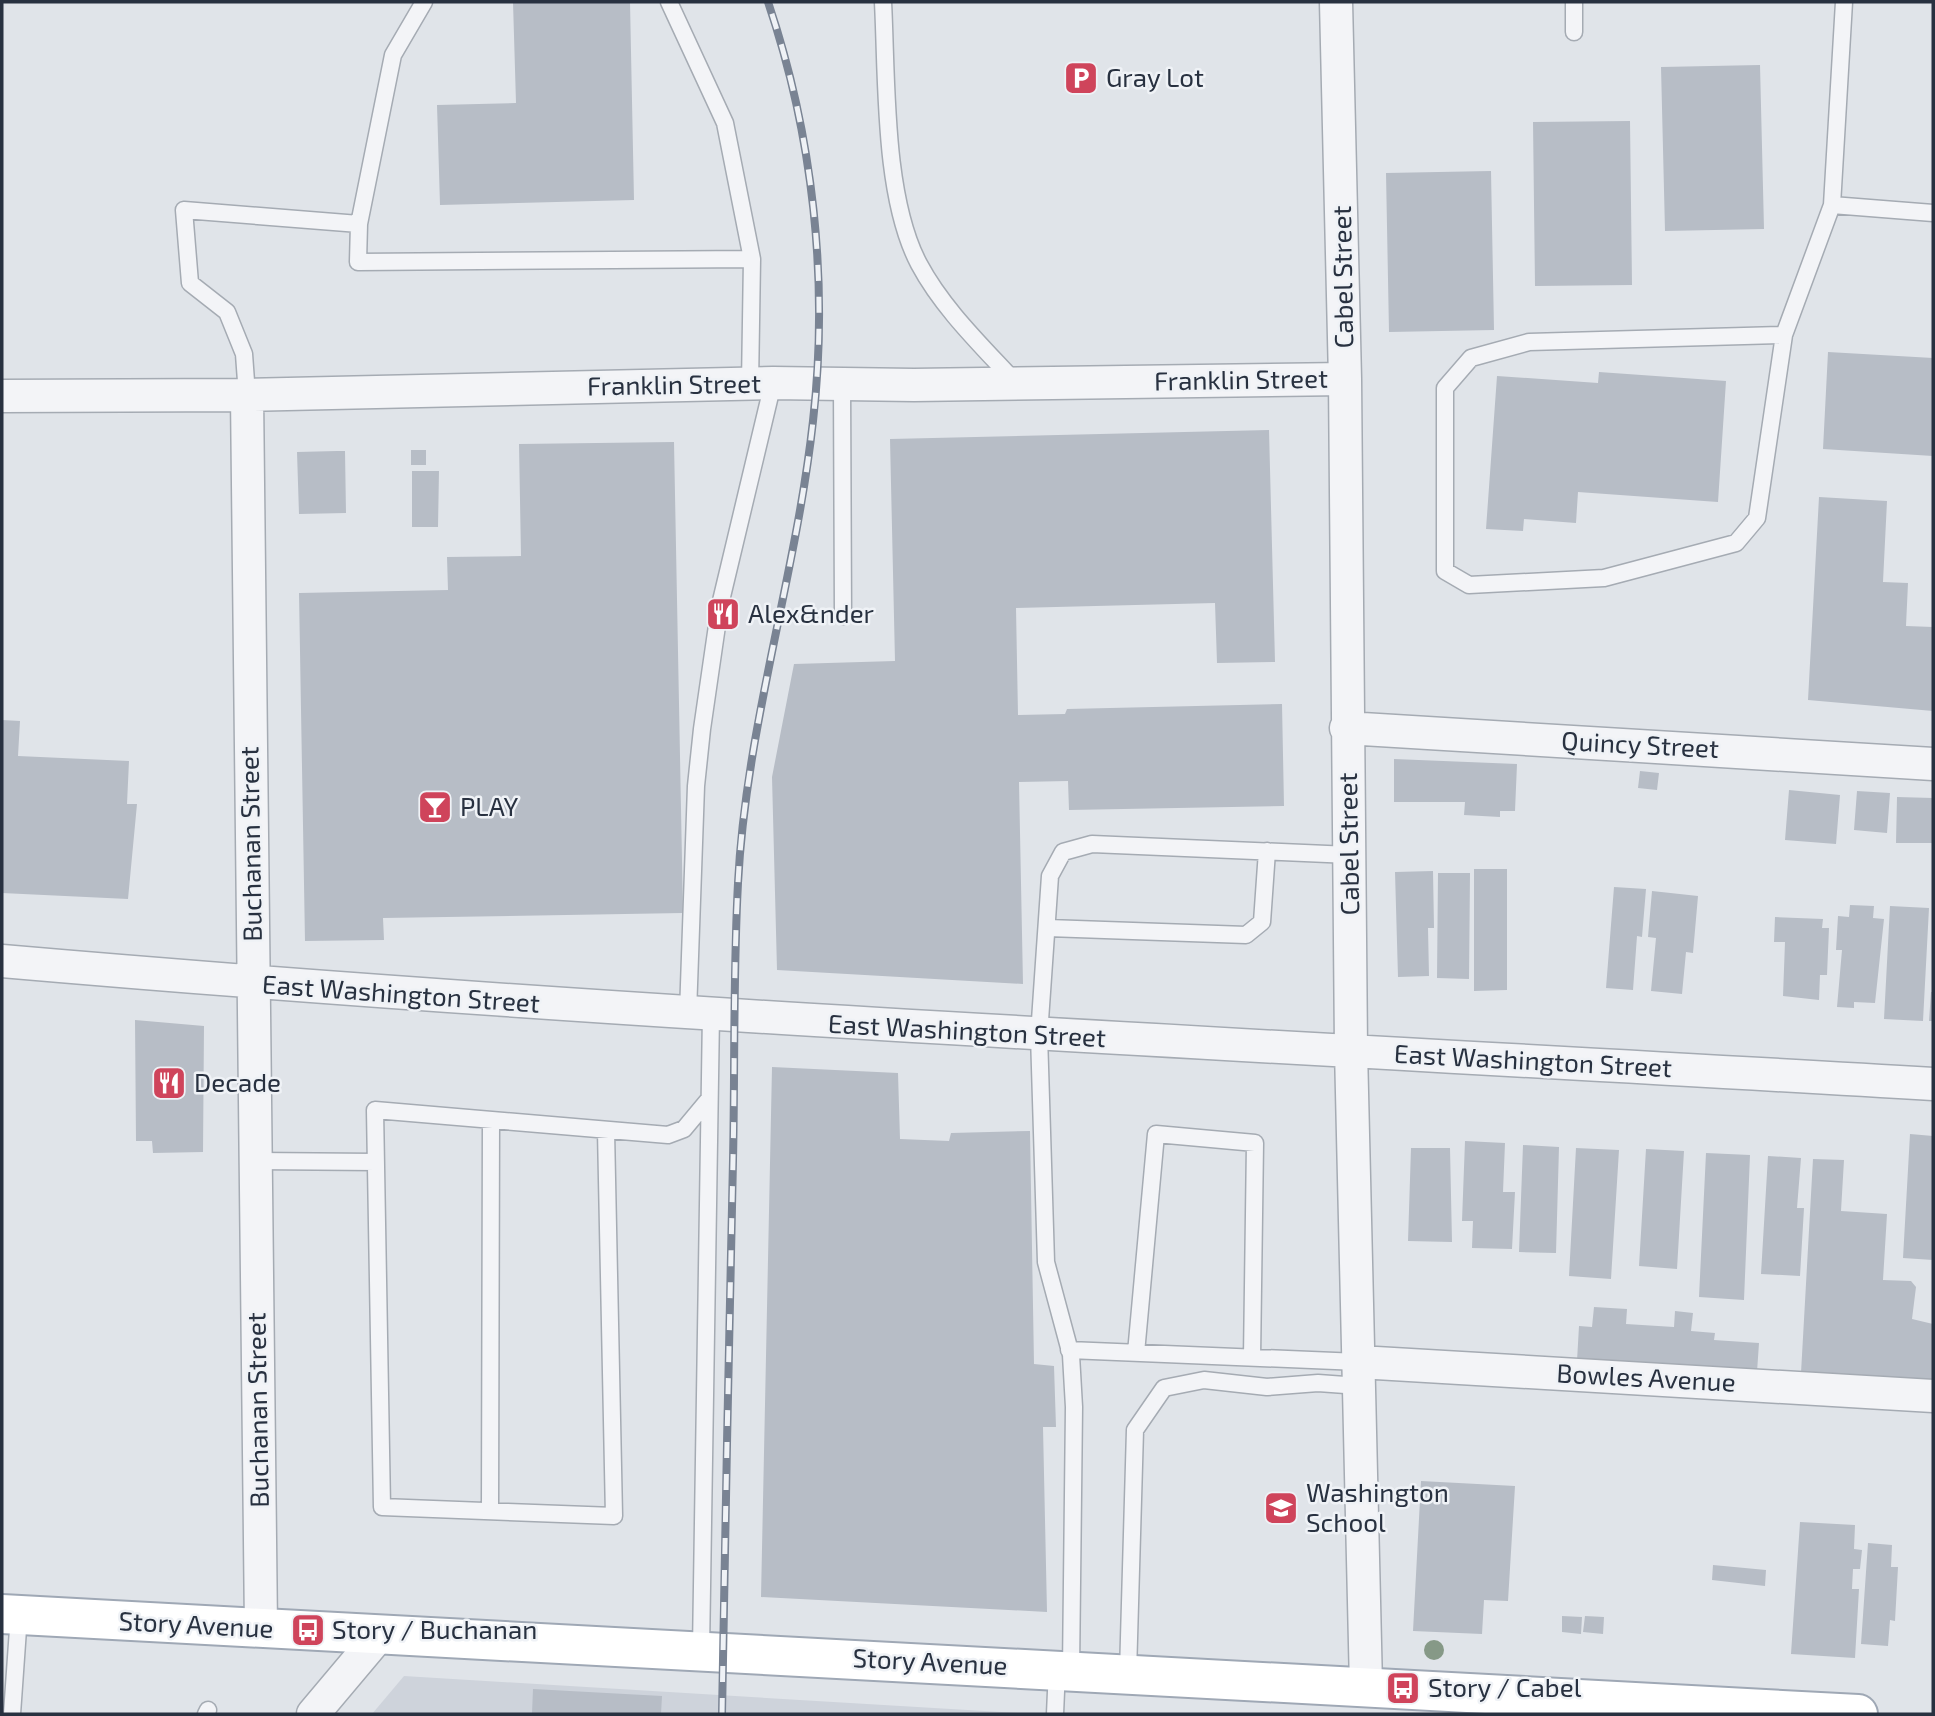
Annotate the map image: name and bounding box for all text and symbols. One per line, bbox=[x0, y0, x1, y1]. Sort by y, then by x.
parking icon: Gray Lot bbox=[1062, 59, 1100, 97]
place label: Gray Lot bbox=[1106, 61, 1204, 92]
street label: Cabel Street bbox=[1325, 205, 1358, 349]
street label: Franklin Street bbox=[1154, 361, 1328, 396]
street label: Franklin Street bbox=[587, 366, 761, 401]
restaurant icon: Alex&nder bbox=[704, 595, 742, 633]
place label: Alex&nder bbox=[748, 597, 874, 628]
street label: Quincy Street bbox=[1561, 724, 1720, 763]
street label: Buchanan Street bbox=[232, 746, 267, 942]
street label: Cabel Street bbox=[1331, 772, 1364, 916]
bar icon: PLAY bbox=[416, 788, 454, 826]
place label: PLAY bbox=[460, 790, 518, 821]
street label: East Washington Street bbox=[261, 967, 541, 1018]
street label: East Washington Street bbox=[827, 1007, 1107, 1052]
street label: East Washington Street bbox=[1393, 1037, 1673, 1082]
restaurant icon: Decade bbox=[150, 1064, 188, 1102]
place label: Decade bbox=[194, 1066, 281, 1097]
street label: Buchanan Street bbox=[239, 1312, 274, 1508]
street label: Bowles Avenue bbox=[1556, 1356, 1736, 1397]
place label: Washington School bbox=[1306, 1476, 1449, 1537]
school or university icon: Washington School bbox=[1262, 1489, 1300, 1527]
street label: Story Avenue bbox=[118, 1604, 274, 1643]
bus stop icon: Story / Buchanan bbox=[289, 1611, 327, 1649]
place label: Story / Buchanan bbox=[332, 1613, 537, 1644]
street label: Story Avenue bbox=[852, 1641, 1008, 1680]
bus stop icon: Story / Cabel bbox=[1384, 1669, 1422, 1707]
place label: Story / Cabel bbox=[1428, 1671, 1582, 1702]

